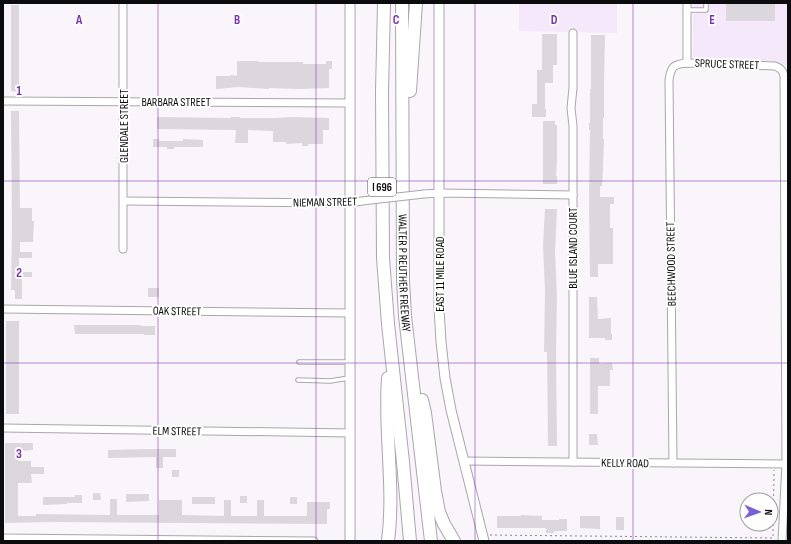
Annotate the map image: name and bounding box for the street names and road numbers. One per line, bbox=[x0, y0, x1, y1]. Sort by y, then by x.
street label: SPRUCE STREET bbox=[694, 56, 760, 73]
street label: GLENDALE STREET bbox=[117, 89, 132, 163]
street label: BARBARA STREET bbox=[141, 95, 211, 110]
road number: I 696 bbox=[368, 178, 396, 196]
street label: NIEMAN STREET bbox=[293, 194, 357, 211]
street label: BLUE ISLAND COURT bbox=[566, 207, 581, 289]
street label: WALTER P REUTHER FREEWAY bbox=[395, 214, 414, 333]
street label: BEECHWOOD STREET bbox=[663, 221, 680, 306]
street label: EAST 11 MILE ROAD bbox=[433, 236, 448, 312]
street label: OAK STREET bbox=[153, 304, 202, 319]
street label: ELM STREET bbox=[153, 424, 202, 439]
street label: KELLY ROAD bbox=[601, 456, 649, 471]

